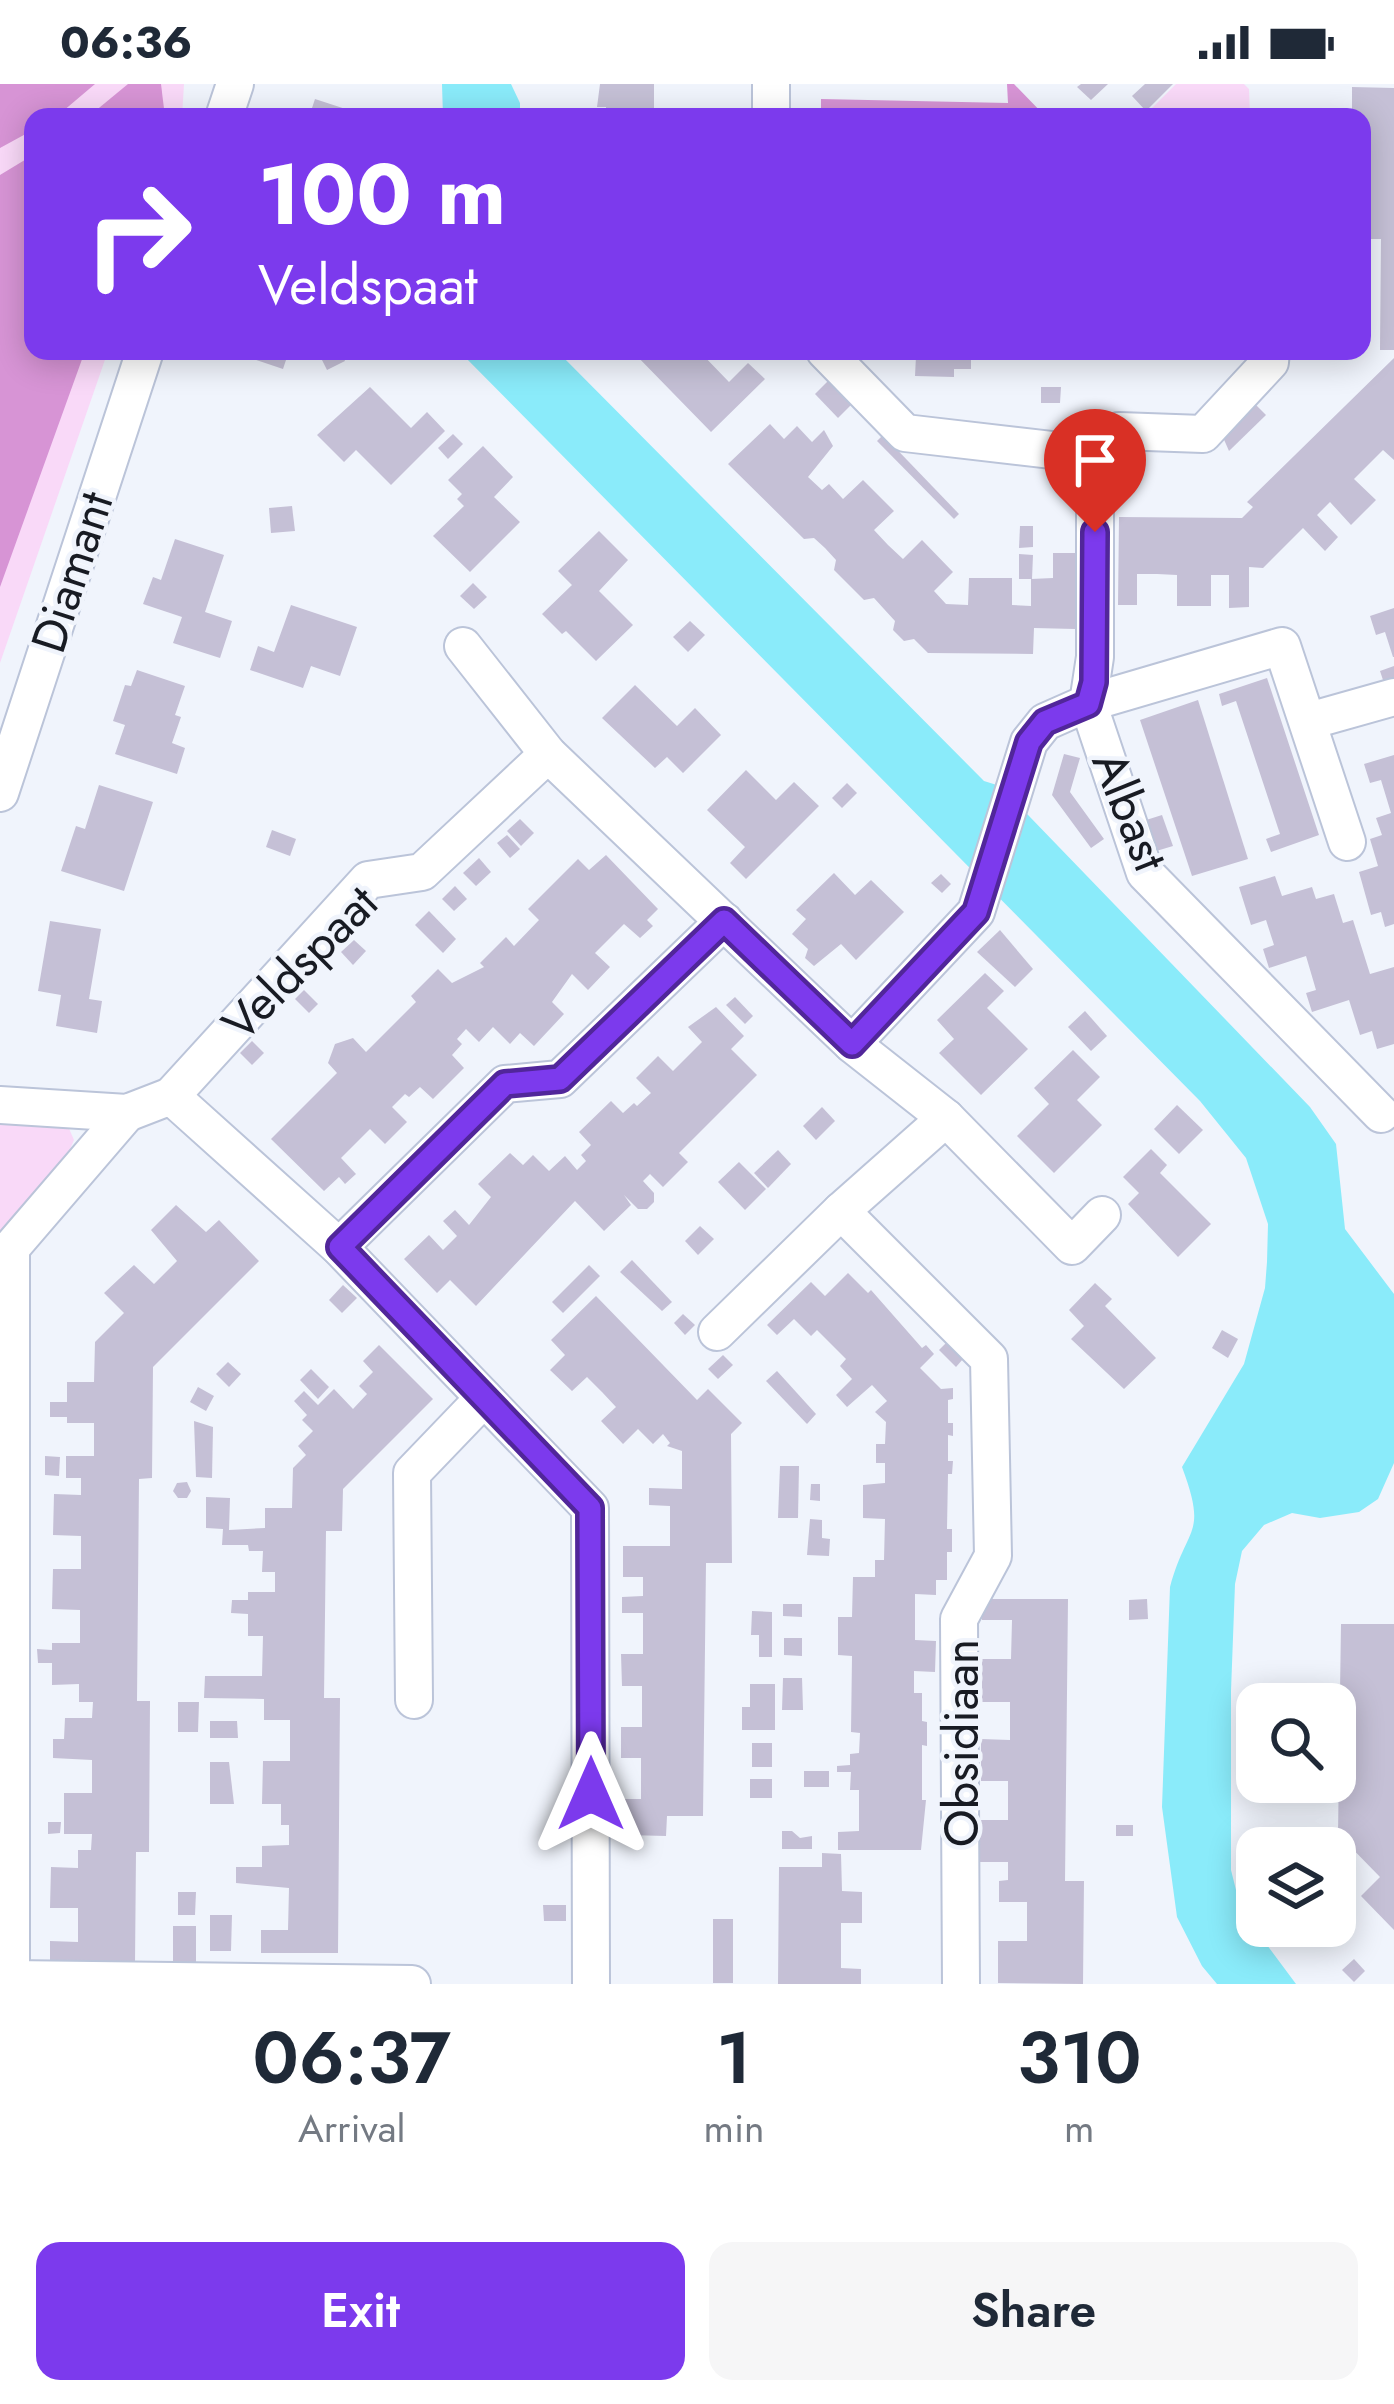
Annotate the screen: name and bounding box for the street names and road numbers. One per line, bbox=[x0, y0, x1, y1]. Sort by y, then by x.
street label: Diamant bbox=[14, 482, 131, 661]
street label: Albast bbox=[1075, 741, 1185, 882]
street label: Veldspaat bbox=[207, 869, 394, 1056]
street label: Obsidiaan bbox=[927, 1639, 996, 1847]

